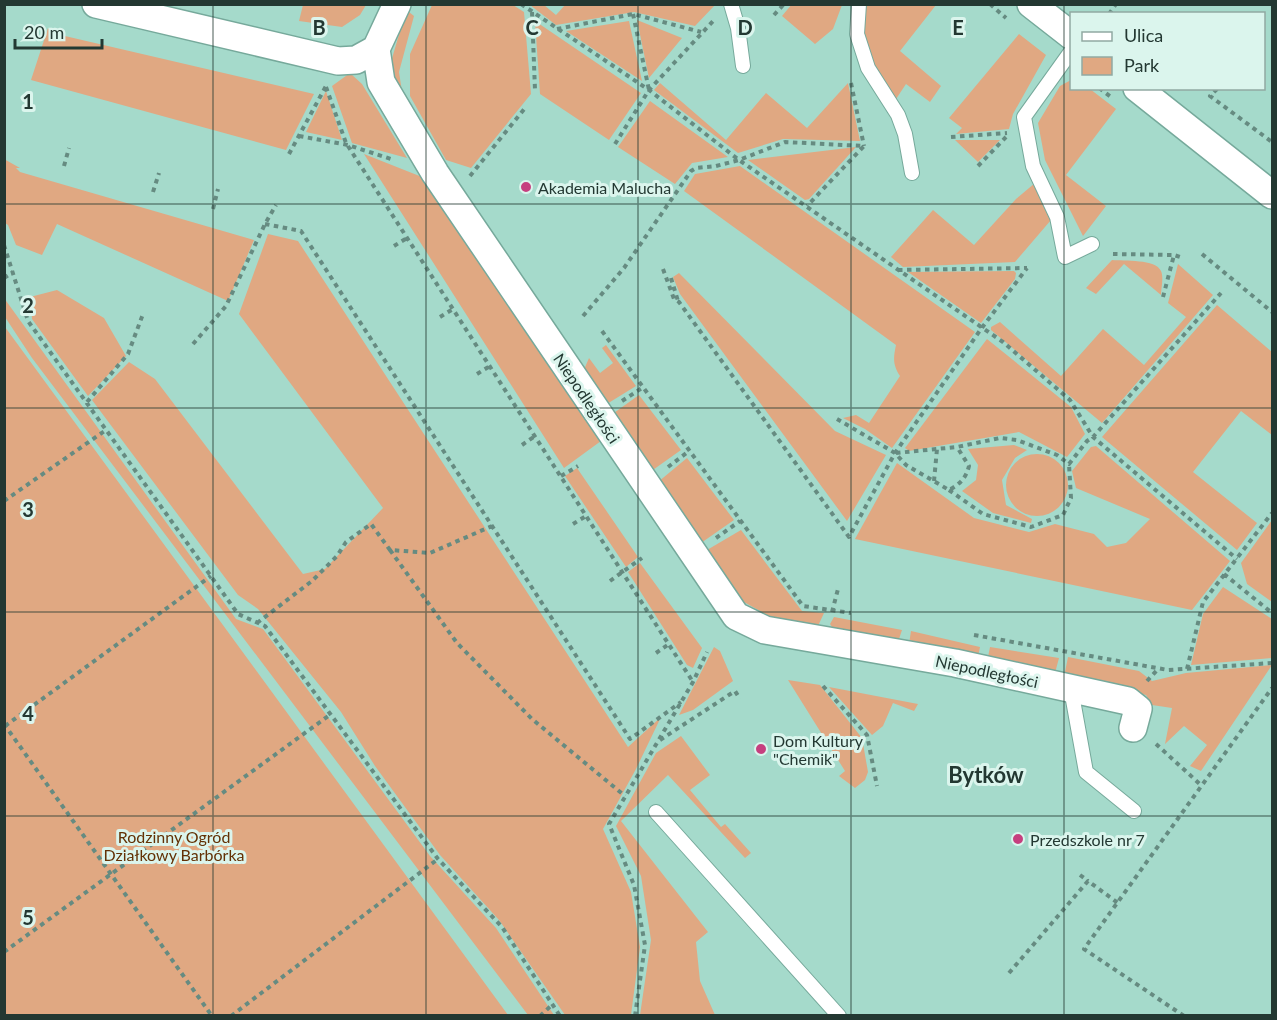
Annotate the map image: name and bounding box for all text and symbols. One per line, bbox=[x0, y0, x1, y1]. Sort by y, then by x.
scale bar bbox=[15, 12, 102, 50]
legend bbox=[1070, 12, 1265, 90]
text: B bbox=[312, 15, 326, 39]
text: C bbox=[525, 15, 539, 39]
text: D bbox=[737, 15, 753, 39]
text: E bbox=[952, 15, 964, 39]
text: 20 m bbox=[24, 21, 64, 43]
text: Ulica bbox=[1124, 24, 1163, 46]
text: Park bbox=[1124, 54, 1160, 76]
text: 1 bbox=[22, 89, 34, 113]
place label: Akademia Malucha bbox=[538, 178, 671, 197]
marker: Akademia Malucha bbox=[519, 180, 533, 194]
text: 2 bbox=[22, 293, 34, 317]
street label: Niepodległości bbox=[550, 349, 624, 447]
text: 3 bbox=[22, 497, 34, 521]
street label: Niepodległości bbox=[934, 651, 1040, 691]
text: 4 bbox=[22, 701, 34, 725]
place label: Dom Kultury "Chemik" bbox=[773, 731, 864, 768]
marker: Dom Kultury "Chemik" bbox=[754, 742, 768, 756]
district label: Bytków bbox=[948, 761, 1024, 788]
park label: Rodzinny Ogród Działkowy Barbórka bbox=[103, 827, 245, 864]
place label: Przedszkole nr 7 bbox=[1030, 830, 1145, 849]
marker: Przedszkole nr 7 bbox=[1011, 832, 1025, 846]
text: 5 bbox=[22, 905, 34, 929]

